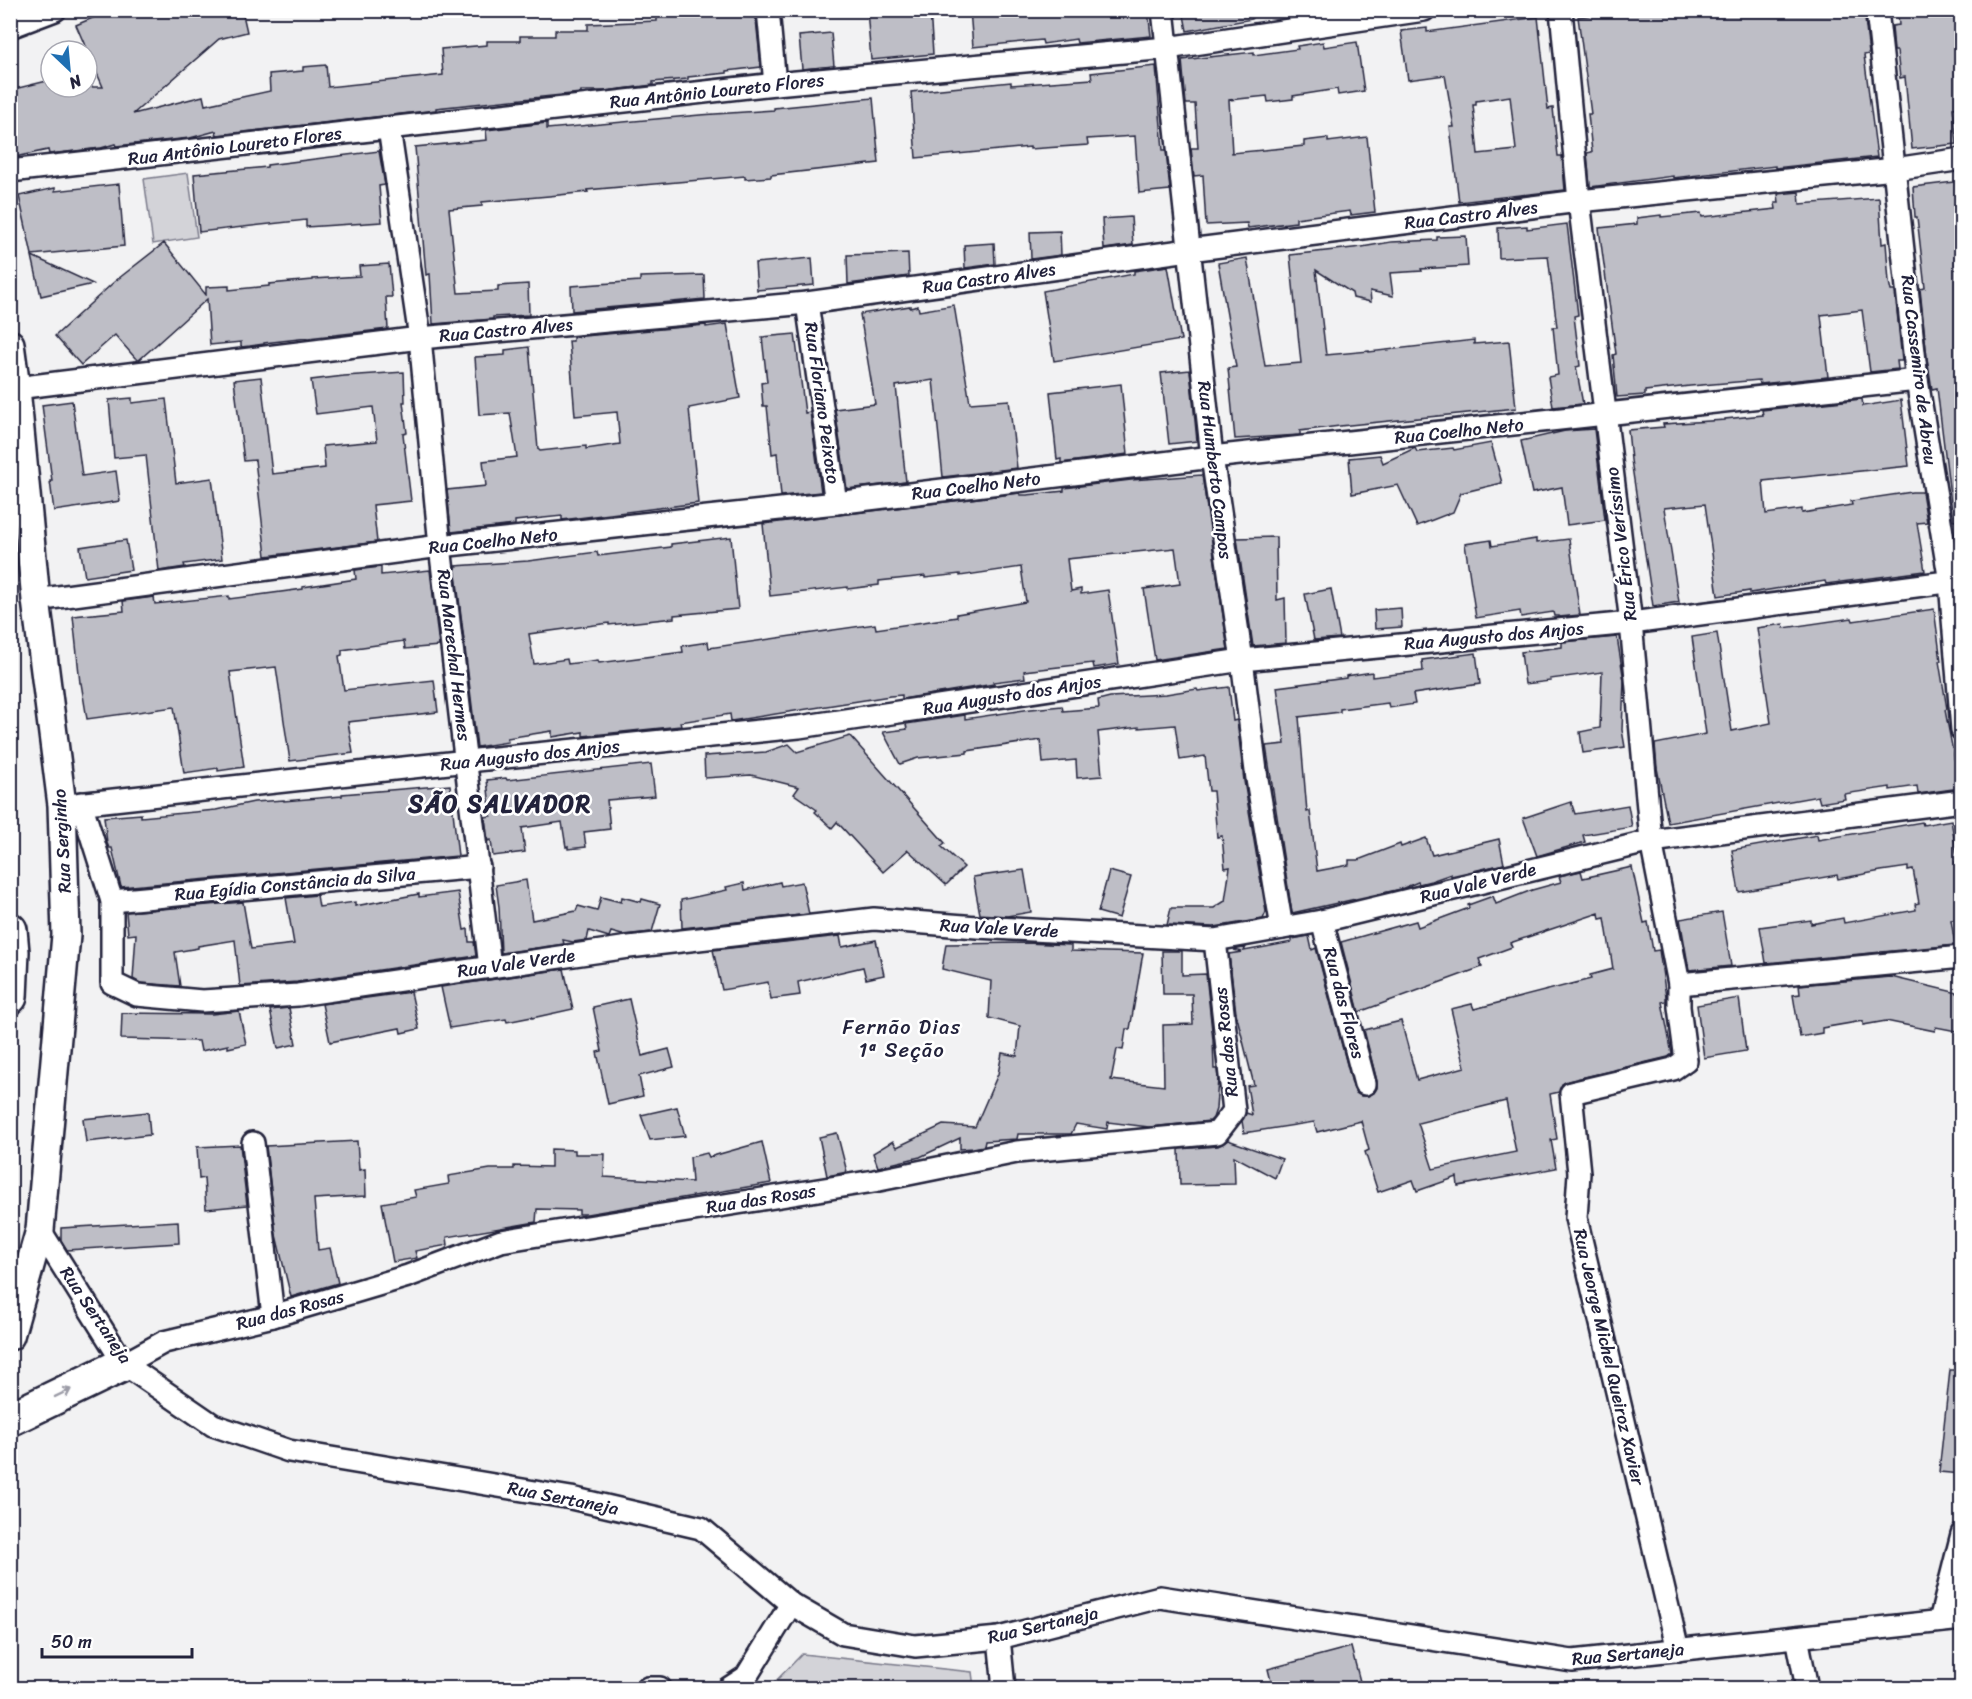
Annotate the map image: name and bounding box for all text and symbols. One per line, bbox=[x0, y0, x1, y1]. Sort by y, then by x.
north arrow bbox=[39, 39, 99, 99]
street label: Rua Antônio Loureto Flores bbox=[608, 64, 826, 118]
text: N bbox=[63, 66, 88, 98]
street label: Rua Antônio Loureto Flores bbox=[126, 117, 345, 175]
street label: Rua Castro Alves bbox=[1403, 191, 1540, 239]
street label: Rua Castro Alves bbox=[920, 253, 1058, 303]
street label: Rua Cassemiro de Abreu bbox=[1891, 273, 1947, 467]
street label: Rua Castro Alves bbox=[438, 308, 575, 352]
street label: Rua Floriano Peixoto bbox=[795, 320, 849, 486]
street label: Rua Humberto Campos bbox=[1188, 379, 1242, 562]
street label: Rua Coelho Neto bbox=[1393, 408, 1525, 454]
street label: Rua Coelho Neto bbox=[910, 462, 1042, 510]
street label: Rua Érico Veríssimo bbox=[1596, 465, 1646, 623]
street label: Rua Coelho Neto bbox=[427, 518, 559, 564]
street label: Rua Marechal Hermes bbox=[428, 567, 480, 743]
street label: Rua Augusto dos Anjos bbox=[1403, 612, 1586, 660]
street label: Rua Augusto dos Anjos bbox=[921, 665, 1104, 725]
street label: Rua Augusto dos Anjos bbox=[439, 730, 622, 780]
district label: SÃO SALVADOR bbox=[407, 783, 592, 825]
street label: Rua Serginho bbox=[43, 788, 81, 894]
street label: Rua Vale Verde bbox=[1417, 853, 1540, 913]
street label: Rua Egídia Constância da Silva bbox=[173, 857, 418, 910]
street label: Rua Vale Verde bbox=[939, 909, 1059, 947]
street label: Rua Vale Verde bbox=[455, 939, 577, 987]
street label: Rua das Flores bbox=[1314, 943, 1374, 1063]
street label: Rua das Rosas bbox=[1204, 985, 1248, 1099]
district label: Fernão Dias 1ª Seção bbox=[843, 1010, 961, 1068]
street label: Rua das Rosas bbox=[704, 1174, 819, 1223]
street label: Rua Jeorge Michel Queiroz Xavier bbox=[1564, 1226, 1654, 1490]
street label: Rua Sertaneja bbox=[51, 1259, 141, 1371]
street label: Rua das Rosas bbox=[232, 1280, 348, 1340]
one-way arrow bbox=[54, 1387, 72, 1399]
street label: Rua Sertaneja bbox=[505, 1472, 621, 1524]
street label: Rua Sertaneja bbox=[985, 1597, 1101, 1653]
scale bar bbox=[42, 1621, 192, 1659]
text: 50 m bbox=[51, 1626, 92, 1658]
street label: Rua Sertaneja bbox=[1571, 1633, 1685, 1675]

